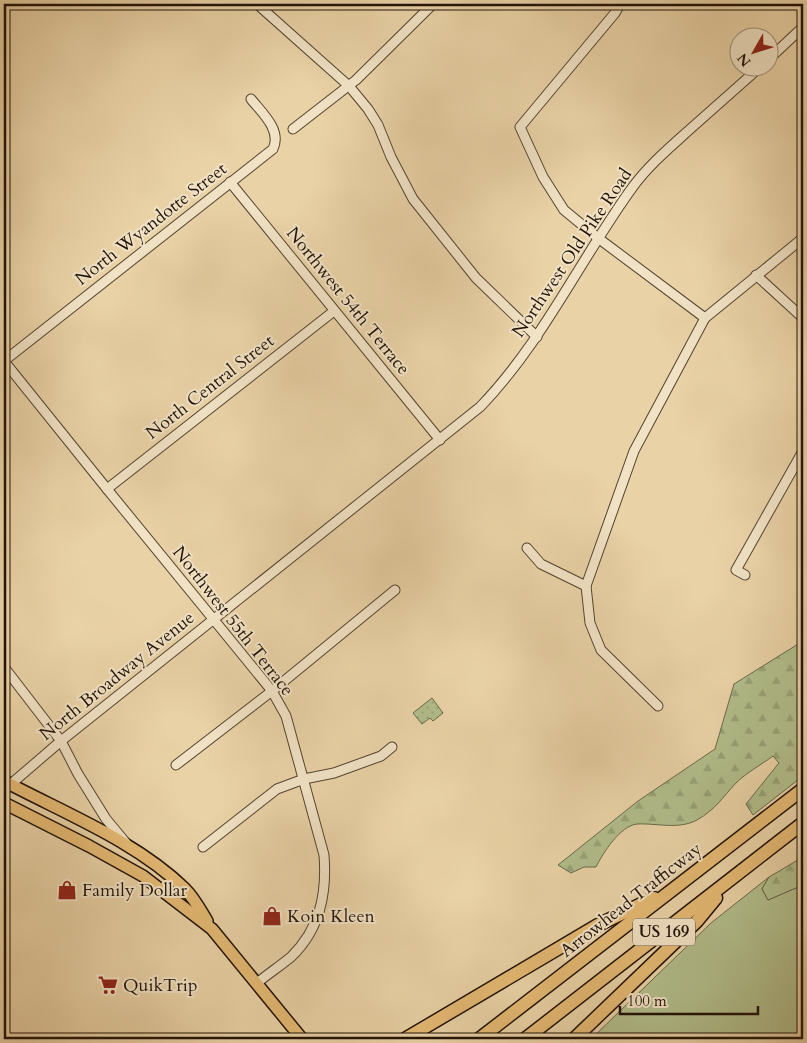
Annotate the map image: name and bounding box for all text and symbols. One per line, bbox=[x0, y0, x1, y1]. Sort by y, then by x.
north arrow bbox=[730, 28, 780, 78]
text: N bbox=[733, 49, 755, 71]
street label: North Wyandotte Street bbox=[70, 157, 232, 291]
street label: Northwest Old Pike Road bbox=[506, 163, 638, 342]
street label: Northwest 54th Terrace bbox=[280, 222, 416, 380]
street label: North Central Street bbox=[140, 329, 280, 445]
street label: Northwest 55th Terrace bbox=[167, 541, 299, 701]
street label: North Broadway Avenue bbox=[34, 606, 200, 746]
street label: Arrowhead Trafficway bbox=[555, 836, 707, 963]
place label: Family Dollar bbox=[82, 878, 188, 903]
shop icon: Family Dollar bbox=[56, 879, 78, 901]
place label: Koin Kleen bbox=[287, 904, 376, 929]
shop icon: Koin Kleen bbox=[261, 905, 283, 927]
road number: US 169 bbox=[633, 919, 695, 946]
place label: QuikTrip bbox=[123, 973, 198, 998]
supermarket icon: QuikTrip bbox=[97, 974, 119, 996]
scale bar bbox=[620, 983, 757, 1015]
text: 100 m bbox=[627, 991, 667, 1011]

